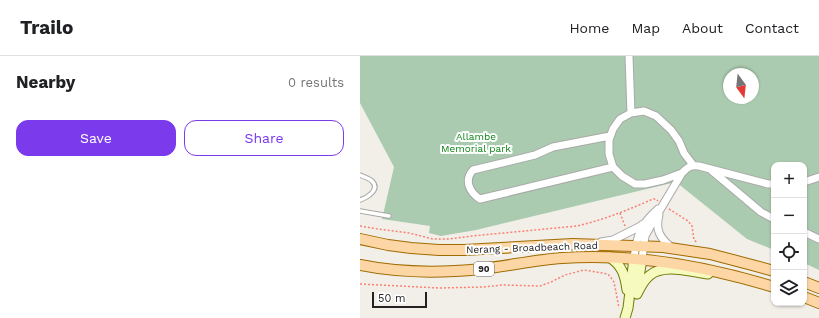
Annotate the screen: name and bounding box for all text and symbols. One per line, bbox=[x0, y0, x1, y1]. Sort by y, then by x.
text: Trailo bbox=[20, 16, 73, 39]
text: Home bbox=[569, 20, 609, 36]
text: Map bbox=[631, 20, 660, 36]
text: About bbox=[682, 20, 723, 36]
text: Contact bbox=[745, 20, 799, 36]
north arrow bbox=[723, 68, 759, 104]
text: Nearby bbox=[16, 72, 75, 92]
text: 0 results bbox=[288, 75, 344, 90]
button: Save bbox=[16, 120, 176, 156]
button: Share bbox=[184, 120, 344, 156]
park label: Allambe Memorial park bbox=[441, 131, 511, 154]
map controls bbox=[771, 162, 807, 306]
button: + bbox=[771, 162, 807, 198]
button: − bbox=[771, 198, 807, 234]
button: locate bbox=[771, 234, 807, 270]
street label: Nerang - Broadbeach Road bbox=[466, 240, 598, 255]
road number: 90 bbox=[474, 262, 494, 276]
button: layers bbox=[771, 270, 807, 306]
scale bar bbox=[372, 290, 427, 309]
text: 50 m bbox=[378, 292, 405, 305]

